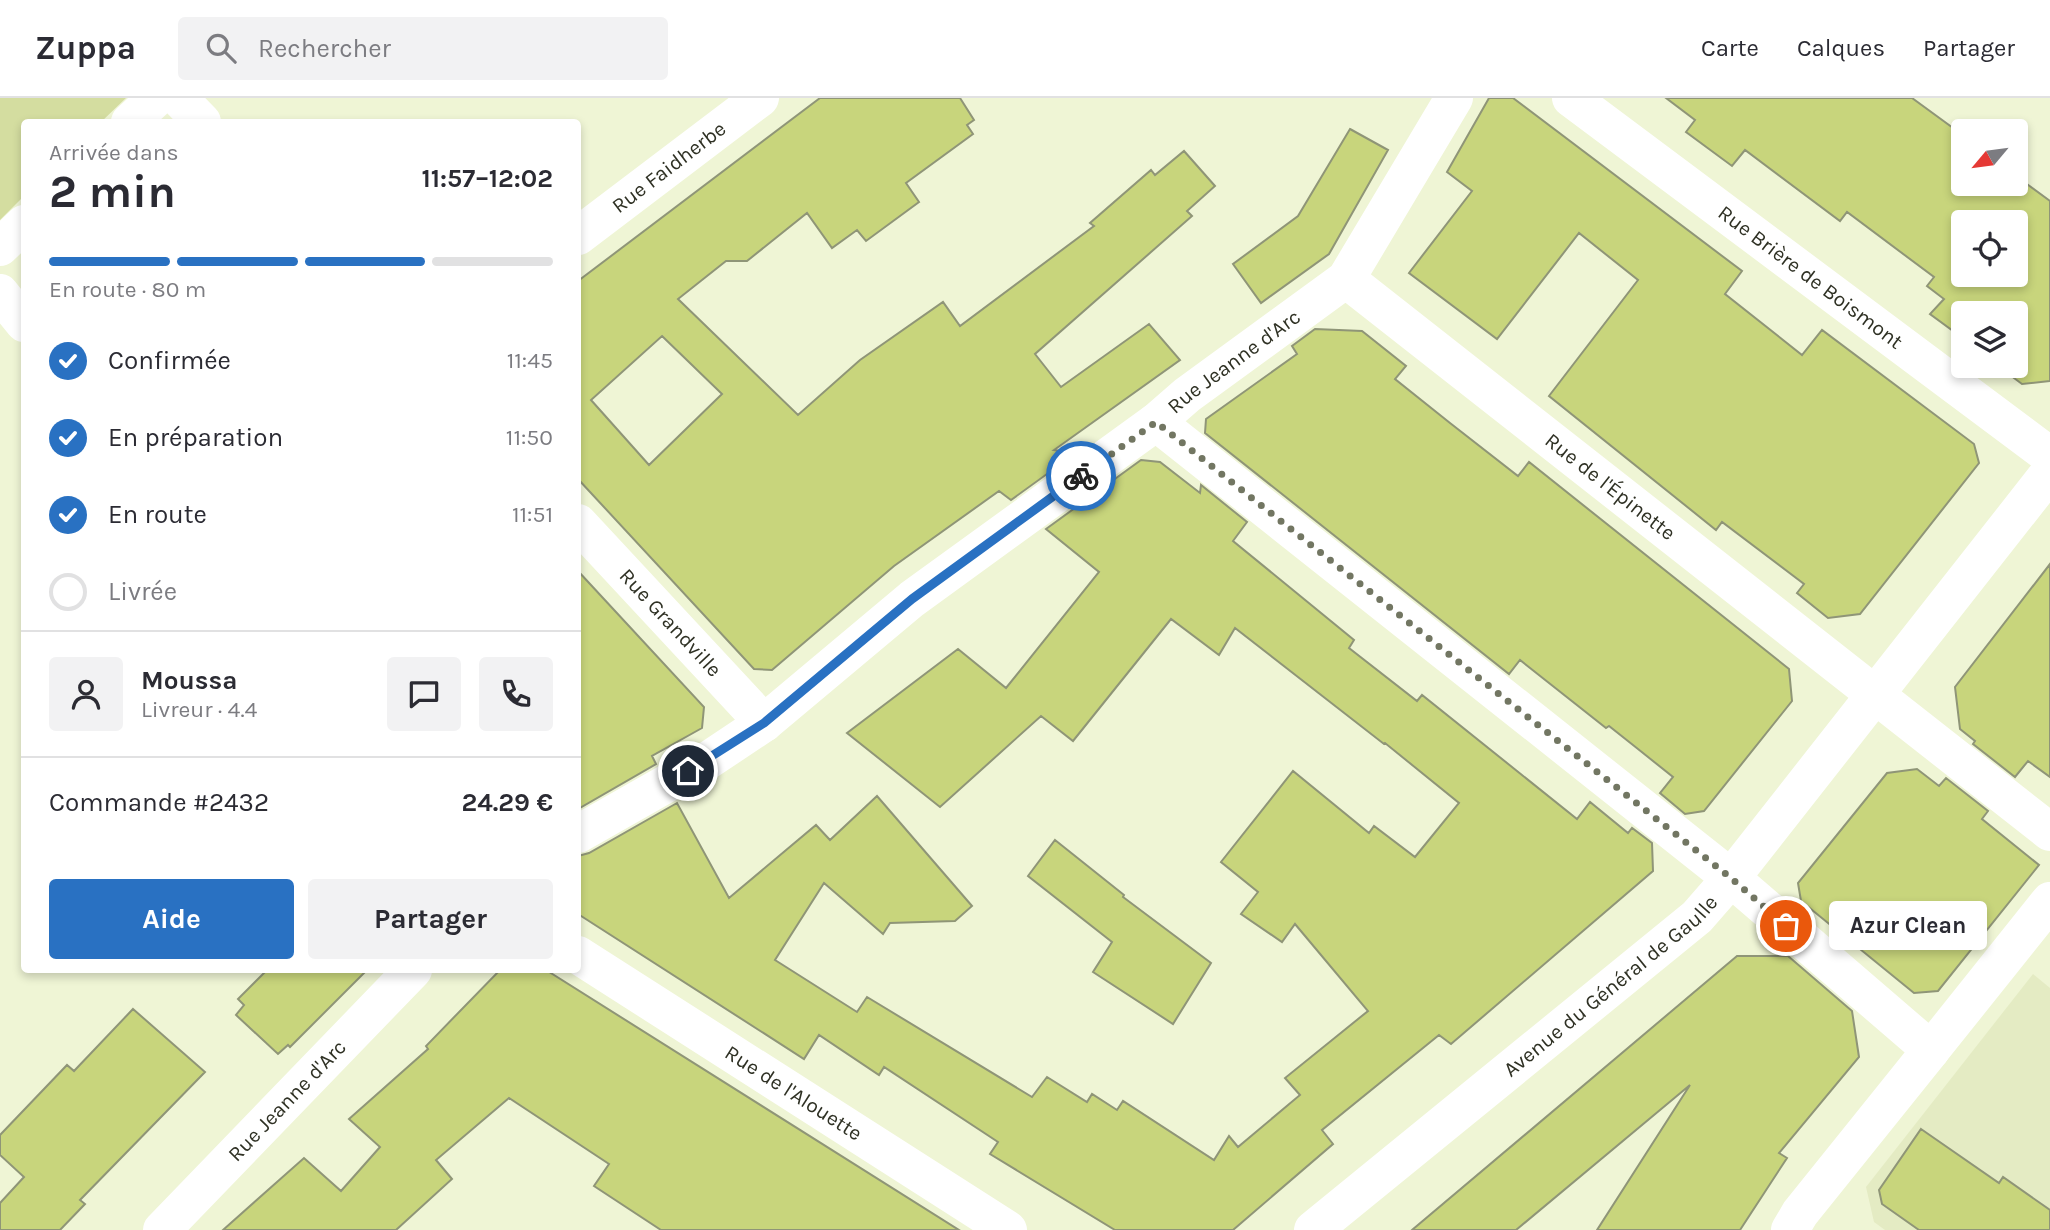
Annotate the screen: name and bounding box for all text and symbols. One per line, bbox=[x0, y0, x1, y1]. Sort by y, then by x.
search box bbox=[178, 17, 668, 80]
text: Zuppa bbox=[35, 29, 136, 67]
icon: search bbox=[202, 29, 240, 67]
text: Rechercher bbox=[258, 33, 391, 64]
text: Carte bbox=[1701, 34, 1759, 62]
text: Calques bbox=[1797, 34, 1885, 62]
text: Partager bbox=[1923, 34, 2015, 62]
street label: Rue Faidherbe bbox=[607, 116, 730, 218]
north arrow bbox=[1951, 119, 2028, 196]
map controls bbox=[1951, 119, 2028, 378]
text: Arrivée dans bbox=[49, 139, 179, 166]
text: 11:57–12:02 bbox=[422, 163, 553, 194]
text: 2 min bbox=[49, 165, 176, 219]
street label: Rue Brière de Boismont bbox=[1713, 200, 1908, 354]
button: locate bbox=[1951, 210, 2028, 287]
text: En route · 80 m bbox=[49, 276, 206, 303]
button: layers bbox=[1951, 301, 2028, 378]
street label: Rue Jeanne d'Arc bbox=[1163, 304, 1305, 418]
icon: check bbox=[49, 342, 87, 380]
text: Confirmée bbox=[108, 345, 231, 376]
text: 11:45 bbox=[507, 347, 553, 374]
icon: check bbox=[49, 419, 87, 457]
text: En préparation bbox=[108, 422, 283, 453]
text: 11:50 bbox=[506, 424, 553, 451]
street label: Rue de l'Épinette bbox=[1540, 428, 1680, 545]
courier bbox=[1046, 441, 1116, 511]
icon: bike bbox=[1062, 457, 1100, 495]
icon: check bbox=[49, 496, 87, 534]
text: En route bbox=[108, 499, 207, 530]
text: 11:51 bbox=[512, 501, 553, 528]
street label: Rue Grandville bbox=[615, 564, 727, 682]
text: Livrée bbox=[108, 576, 177, 607]
button: person bbox=[49, 657, 123, 731]
button: chat bbox=[387, 657, 461, 731]
button: phone bbox=[479, 657, 553, 731]
text: Moussa bbox=[141, 665, 237, 696]
text: Livreur · 4.4 bbox=[141, 696, 257, 723]
pin bbox=[658, 741, 718, 801]
icon: home bbox=[669, 752, 707, 790]
text: Commande #2432 bbox=[49, 787, 269, 818]
text: 24.29 € bbox=[462, 787, 553, 818]
button: Aide bbox=[49, 879, 294, 959]
button: Partager bbox=[308, 879, 553, 959]
street label: Avenue du Général de Gaulle bbox=[1499, 890, 1722, 1082]
pin bbox=[1756, 896, 1816, 956]
callout: Azur Clean bbox=[1828, 902, 1985, 950]
icon: bag bbox=[1767, 907, 1805, 945]
text: Azur Clean bbox=[1850, 912, 1966, 939]
street label: Rue Jeanne d'Arc bbox=[223, 1035, 351, 1166]
street label: Rue de l'Alouette bbox=[721, 1040, 867, 1146]

